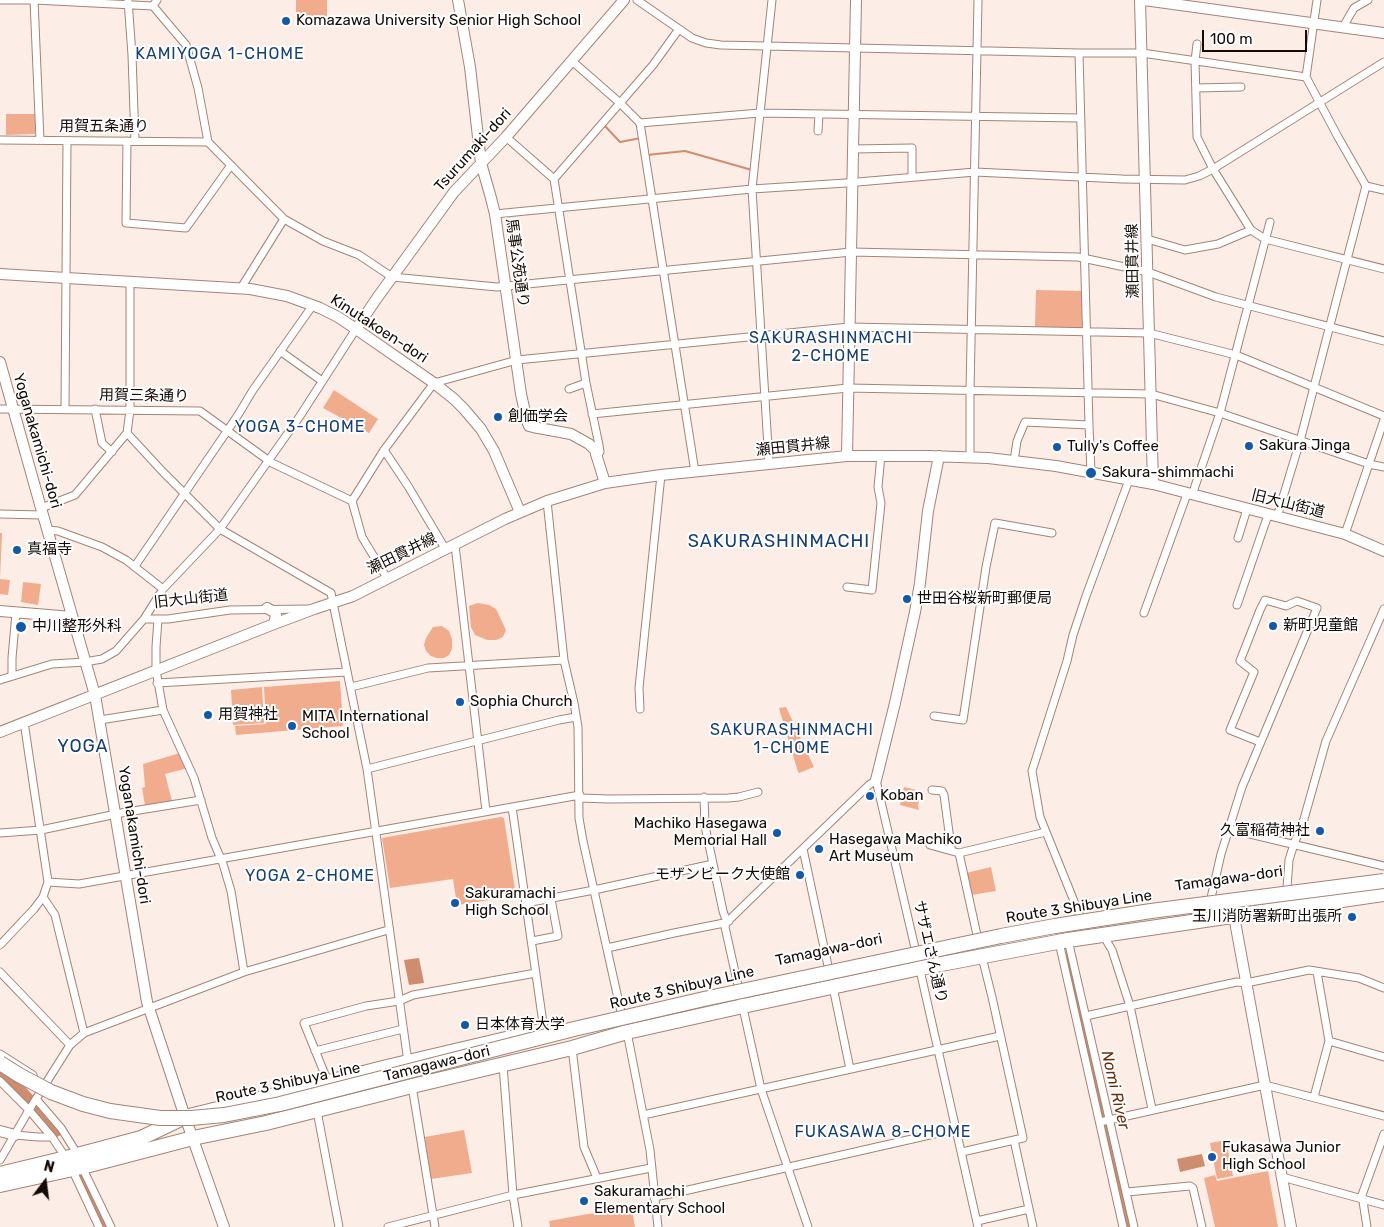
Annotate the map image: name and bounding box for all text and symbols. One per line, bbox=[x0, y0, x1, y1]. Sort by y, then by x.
place label: Komazawa University Senior High School bbox=[296, 12, 581, 30]
marker: Komazawa University Senior High School bbox=[280, 15, 292, 27]
scale bar bbox=[1204, 20, 1309, 52]
text: 100 m bbox=[1210, 30, 1252, 48]
district label: KAMIYOGA 1-CHOME bbox=[133, 44, 307, 64]
street label: Tsurumaki-dori bbox=[431, 105, 515, 195]
street label: 用賀五条通り bbox=[59, 118, 149, 136]
street label: 馬事公苑通り bbox=[502, 217, 532, 309]
street label: 瀬田貫井線 bbox=[1123, 223, 1143, 299]
street label: Kinutakoen-dori bbox=[327, 291, 431, 367]
district label: SAKURASHINMACHI 2-CHOME bbox=[747, 328, 915, 366]
street label: Yoganakamichi-dori bbox=[9, 371, 65, 511]
street label: 用賀三条通り bbox=[99, 386, 189, 406]
place label: 創価学会 bbox=[508, 408, 568, 426]
marker: 創価学会 bbox=[492, 411, 504, 423]
district label: YOGA 3-CHOME bbox=[233, 417, 367, 437]
street label: 瀬田貫井線 bbox=[755, 434, 831, 460]
place label: Sakura Jinga bbox=[1259, 437, 1350, 455]
place label: Tully's Coffee bbox=[1067, 438, 1159, 456]
marker: Sakura Jinga bbox=[1243, 440, 1255, 452]
marker: Tully's Coffee bbox=[1051, 441, 1063, 453]
place label: Sakura-shimmachi bbox=[1102, 464, 1234, 482]
marker: Sakura-shimmachi bbox=[1084, 466, 1098, 480]
street label: 旧大山街道 bbox=[1249, 486, 1327, 522]
street label: 瀬田貫井線 bbox=[364, 529, 440, 579]
district label: SAKURASHINMACHI bbox=[686, 531, 872, 553]
place label: 真福寺 bbox=[27, 541, 72, 559]
marker: 真福寺 bbox=[11, 544, 23, 556]
street label: 旧大山街道 bbox=[153, 586, 229, 612]
place label: 世田谷桜新町郵便局 bbox=[917, 590, 1052, 608]
marker: 世田谷桜新町郵便局 bbox=[901, 593, 913, 605]
place label: 新町児童館 bbox=[1283, 617, 1358, 635]
place label: 中川整形外科 bbox=[32, 618, 122, 636]
marker: 中川整形外科 bbox=[14, 620, 28, 634]
marker: 新町児童館 bbox=[1267, 620, 1279, 632]
place label: Sophia Church bbox=[470, 693, 573, 711]
marker: Sophia Church bbox=[454, 696, 466, 708]
place label: 用賀神社 bbox=[218, 706, 278, 724]
place label: MITA International School bbox=[302, 708, 429, 743]
marker: 用賀神社 bbox=[202, 709, 214, 721]
marker: MITA International School bbox=[286, 720, 298, 732]
district label: SAKURASHINMACHI 1-CHOME bbox=[708, 720, 876, 758]
district label: YOGA bbox=[57, 736, 109, 758]
street label: Yoganakamichi-dori bbox=[114, 765, 154, 905]
place label: Koban bbox=[880, 787, 923, 805]
marker: Koban bbox=[864, 790, 876, 802]
place label: Machiko Hasegawa Memorial Hall bbox=[634, 815, 767, 850]
place label: 久富稲荷神社 bbox=[1220, 822, 1310, 840]
marker: 久富稲荷神社 bbox=[1314, 825, 1326, 837]
marker: Machiko Hasegawa Memorial Hall bbox=[771, 827, 783, 839]
place label: Hasegawa Machiko Art Museum bbox=[829, 831, 962, 866]
marker: Hasegawa Machiko Art Museum bbox=[813, 843, 825, 855]
street label: Tamagawa-dori bbox=[1174, 863, 1284, 895]
district label: YOGA 2-CHOME bbox=[243, 866, 377, 886]
place label: モザンビーク大使館 bbox=[655, 866, 790, 884]
marker: モザンビーク大使館 bbox=[794, 869, 806, 881]
place label: Sakuramachi High School bbox=[465, 885, 556, 920]
street label: Route 3 Shibuya Line bbox=[1005, 887, 1153, 927]
marker: Sakuramachi High School bbox=[449, 897, 461, 909]
street label: サザエさん通り bbox=[909, 899, 951, 1005]
place label: 玉川消防署新町出張所 bbox=[1192, 908, 1342, 926]
marker: 玉川消防署新町出張所 bbox=[1346, 911, 1358, 923]
street label: Tamagawa-dori bbox=[774, 930, 884, 970]
street label: Route 3 Shibuya Line bbox=[608, 963, 756, 1013]
place label: 日本体育大学 bbox=[475, 1016, 565, 1034]
marker: 日本体育大学 bbox=[459, 1019, 471, 1031]
street label: Tamagawa-dori bbox=[382, 1042, 492, 1086]
water label: Nomi River bbox=[1097, 1049, 1133, 1131]
street label: Route 3 Shibuya Line bbox=[214, 1059, 362, 1107]
district label: FUKASAWA 8-CHOME bbox=[792, 1122, 974, 1142]
place label: Fukasawa Junior High School bbox=[1222, 1139, 1341, 1174]
marker: Fukasawa Junior High School bbox=[1206, 1151, 1218, 1163]
north arrow bbox=[20, 1157, 70, 1207]
text: N bbox=[42, 1158, 56, 1177]
place label: Sakuramachi Elementary School bbox=[594, 1183, 725, 1218]
marker: Sakuramachi Elementary School bbox=[578, 1195, 590, 1207]

